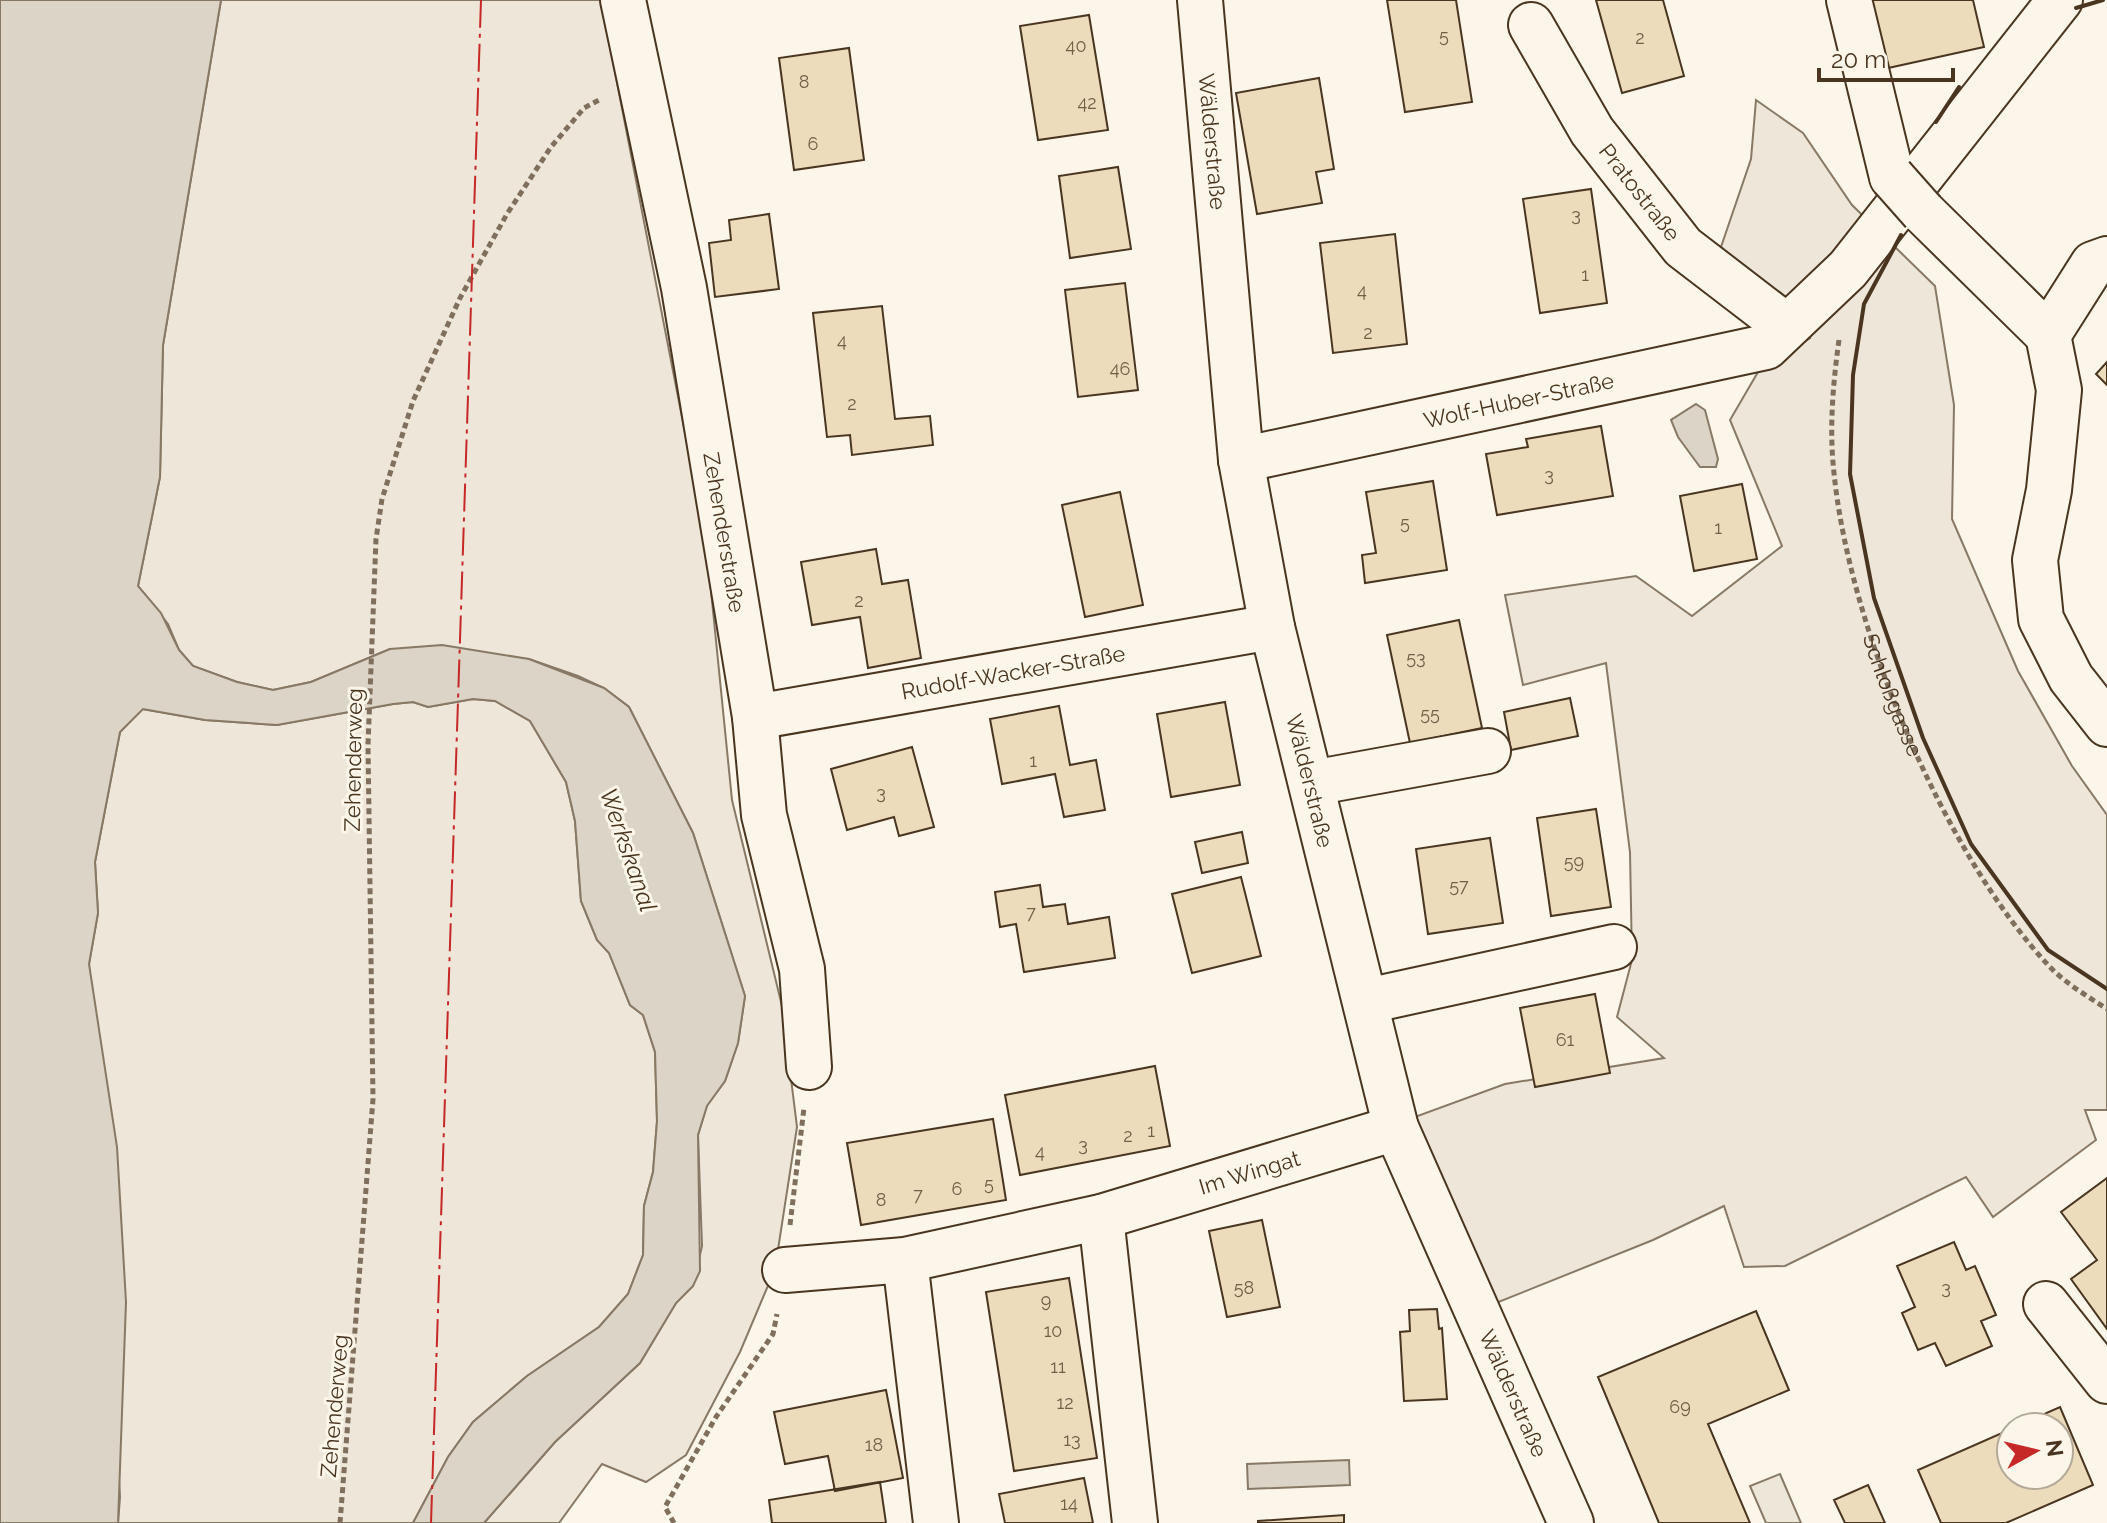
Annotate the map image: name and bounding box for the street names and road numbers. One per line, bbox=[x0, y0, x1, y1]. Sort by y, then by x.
street label: Wälderstraße bbox=[1194, 72, 1232, 211]
street label: Pratostraße bbox=[1594, 138, 1686, 246]
street label: Wolf-Huber-Straße bbox=[1421, 367, 1616, 433]
street label: Zehenderstraße bbox=[698, 450, 751, 614]
street label: Schloßgasse bbox=[1858, 631, 1929, 761]
street label: Rudolf-Wacker-Straße bbox=[899, 640, 1127, 704]
street label: Zehenderweg bbox=[339, 688, 367, 832]
street label: Wälderstraße bbox=[1281, 711, 1339, 850]
street label: Im Wingat bbox=[1196, 1145, 1303, 1200]
street label: Wälderstraße bbox=[1474, 1325, 1553, 1461]
street label: Zehenderweg bbox=[315, 1333, 353, 1479]

